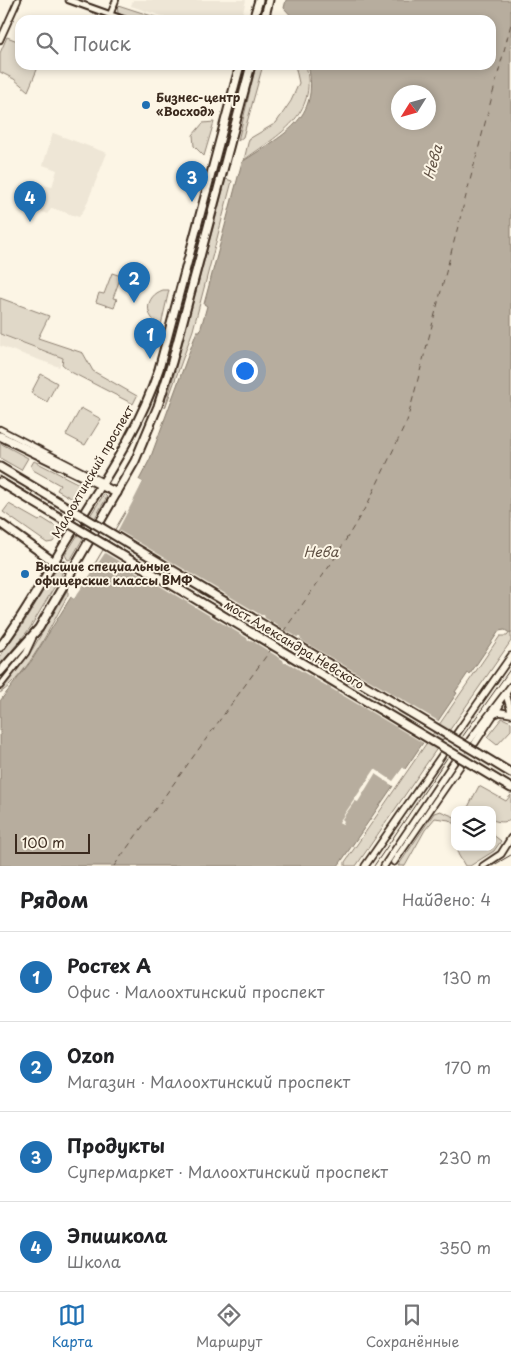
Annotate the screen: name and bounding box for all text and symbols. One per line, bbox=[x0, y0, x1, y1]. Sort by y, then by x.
search box bbox=[15, 15, 496, 70]
icon: search bbox=[33, 29, 61, 57]
text: Поиск bbox=[73, 29, 131, 57]
north arrow bbox=[391, 85, 436, 130]
place label: Бизнес-центр «Восход» bbox=[156, 88, 241, 120]
marker: Бизнес-центр «Восход» bbox=[140, 99, 152, 111]
water label: Нева bbox=[418, 141, 448, 182]
pin: 3 bbox=[176, 161, 208, 202]
pin: 4 bbox=[14, 181, 46, 222]
pin: 2 bbox=[118, 262, 150, 303]
pin: 1 bbox=[134, 318, 166, 359]
your location bbox=[232, 358, 258, 384]
street label: Малоохтинский проспект bbox=[47, 402, 138, 541]
water label: Нева bbox=[304, 541, 340, 562]
place label: Высшие специальные офицерские классы ВМФ bbox=[35, 557, 192, 589]
marker: Высшие специальные офицерские классы ВМФ bbox=[19, 568, 31, 580]
street label: мост Александра Невского bbox=[221, 595, 368, 693]
map controls bbox=[451, 806, 496, 851]
button: layers bbox=[451, 806, 496, 851]
scale bar bbox=[15, 831, 90, 854]
text: 100 m bbox=[22, 832, 65, 853]
text: Рядом bbox=[20, 883, 88, 915]
text: Найдено: 4 bbox=[402, 887, 491, 911]
text: Ростех А bbox=[67, 951, 151, 979]
text: 1 bbox=[32, 965, 40, 989]
text: 130 m bbox=[443, 965, 491, 989]
text: Офис · Малоохтинский проспект bbox=[67, 979, 325, 1003]
text: Ozon bbox=[67, 1041, 115, 1069]
text: 2 bbox=[30, 1055, 42, 1079]
text: 170 m bbox=[445, 1055, 491, 1079]
text: Магазин · Малоохтинский проспект bbox=[67, 1069, 350, 1093]
text: Продукты bbox=[67, 1131, 165, 1159]
text: 3 bbox=[31, 1145, 41, 1169]
text: 230 m bbox=[439, 1145, 491, 1169]
text: Супермаркет · Малоохтинский проспект bbox=[67, 1159, 388, 1183]
text: Эпишкола bbox=[67, 1221, 168, 1249]
text: 4 bbox=[31, 1235, 41, 1259]
text: 350 m bbox=[439, 1235, 491, 1259]
text: Школа bbox=[67, 1249, 121, 1273]
tab: Карта bbox=[52, 1301, 93, 1352]
tab: Маршрут bbox=[196, 1301, 262, 1352]
tab: Сохранённые bbox=[366, 1301, 459, 1352]

